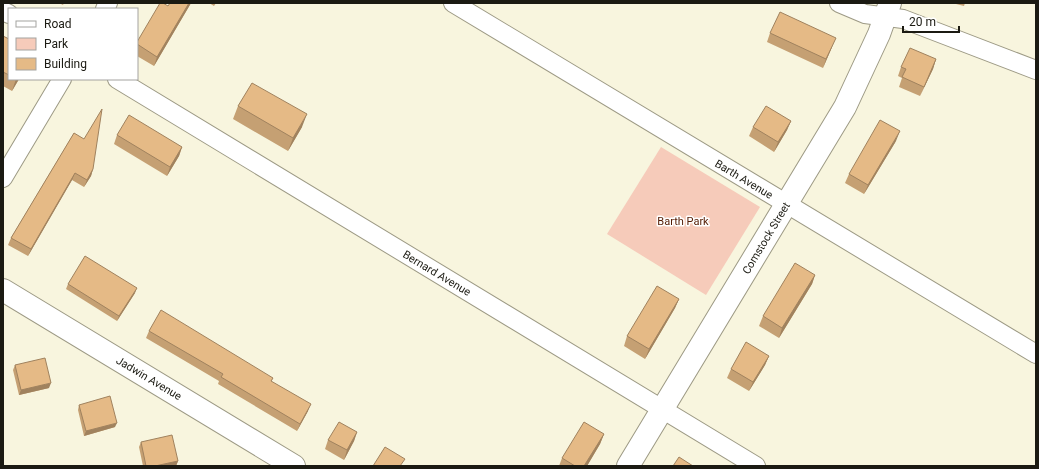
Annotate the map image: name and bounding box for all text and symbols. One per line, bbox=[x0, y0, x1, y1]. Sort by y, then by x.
legend bbox=[8, 8, 138, 80]
scale bar bbox=[903, 8, 959, 34]
text: 20 m bbox=[909, 15, 936, 29]
text: Road bbox=[44, 17, 72, 31]
text: Park bbox=[44, 37, 69, 51]
text: Building bbox=[44, 57, 87, 71]
street label: Barth Avenue bbox=[712, 157, 775, 202]
street label: Comstock Street bbox=[740, 200, 793, 277]
park label: Barth Park bbox=[657, 215, 709, 228]
street label: Bernard Avenue bbox=[400, 248, 473, 299]
street label: Jadwin Avenue bbox=[114, 354, 184, 403]

